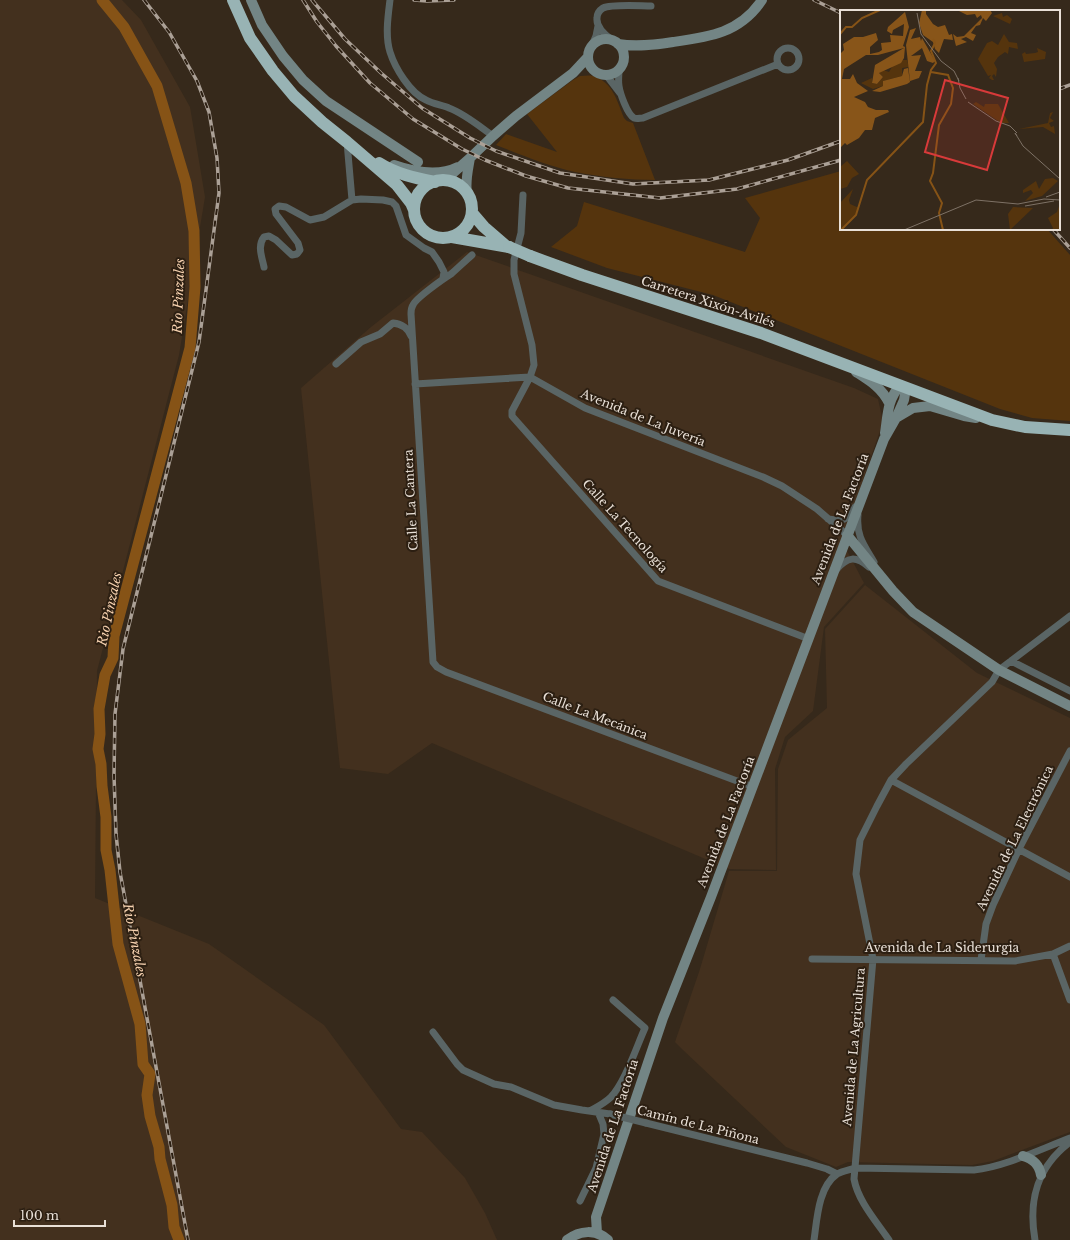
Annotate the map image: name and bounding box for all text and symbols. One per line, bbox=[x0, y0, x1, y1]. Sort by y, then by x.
inset map bbox=[840, 10, 1060, 230]
water label: Rio Pinzales bbox=[169, 258, 188, 335]
street label: Carretera Xixón-Avilés bbox=[639, 273, 777, 330]
street label: Avenida de La Juvería bbox=[578, 385, 708, 450]
street label: Calle La Cantera bbox=[400, 449, 421, 551]
street label: Avenida de La Factoría bbox=[807, 451, 872, 588]
street label: Calle La Tecnología bbox=[580, 476, 671, 576]
water label: Rio Pinzales bbox=[93, 571, 126, 649]
street label: Calle La Mecánica bbox=[541, 689, 650, 743]
street label: Avenida de La Factoría bbox=[693, 754, 758, 891]
street label: Avenida de La Electrónica bbox=[972, 763, 1056, 914]
water label: Rio Pinzales bbox=[119, 901, 150, 979]
street label: Avenida de La Siderurgia bbox=[864, 940, 1019, 955]
street label: Avenida de La Agricultura bbox=[839, 967, 868, 1128]
street label: Avenida de La Factoría bbox=[584, 1057, 641, 1195]
street label: Camín de La Piñona bbox=[635, 1102, 761, 1147]
scale bar bbox=[14, 1202, 105, 1228]
text: 100 m bbox=[20, 1208, 59, 1223]

